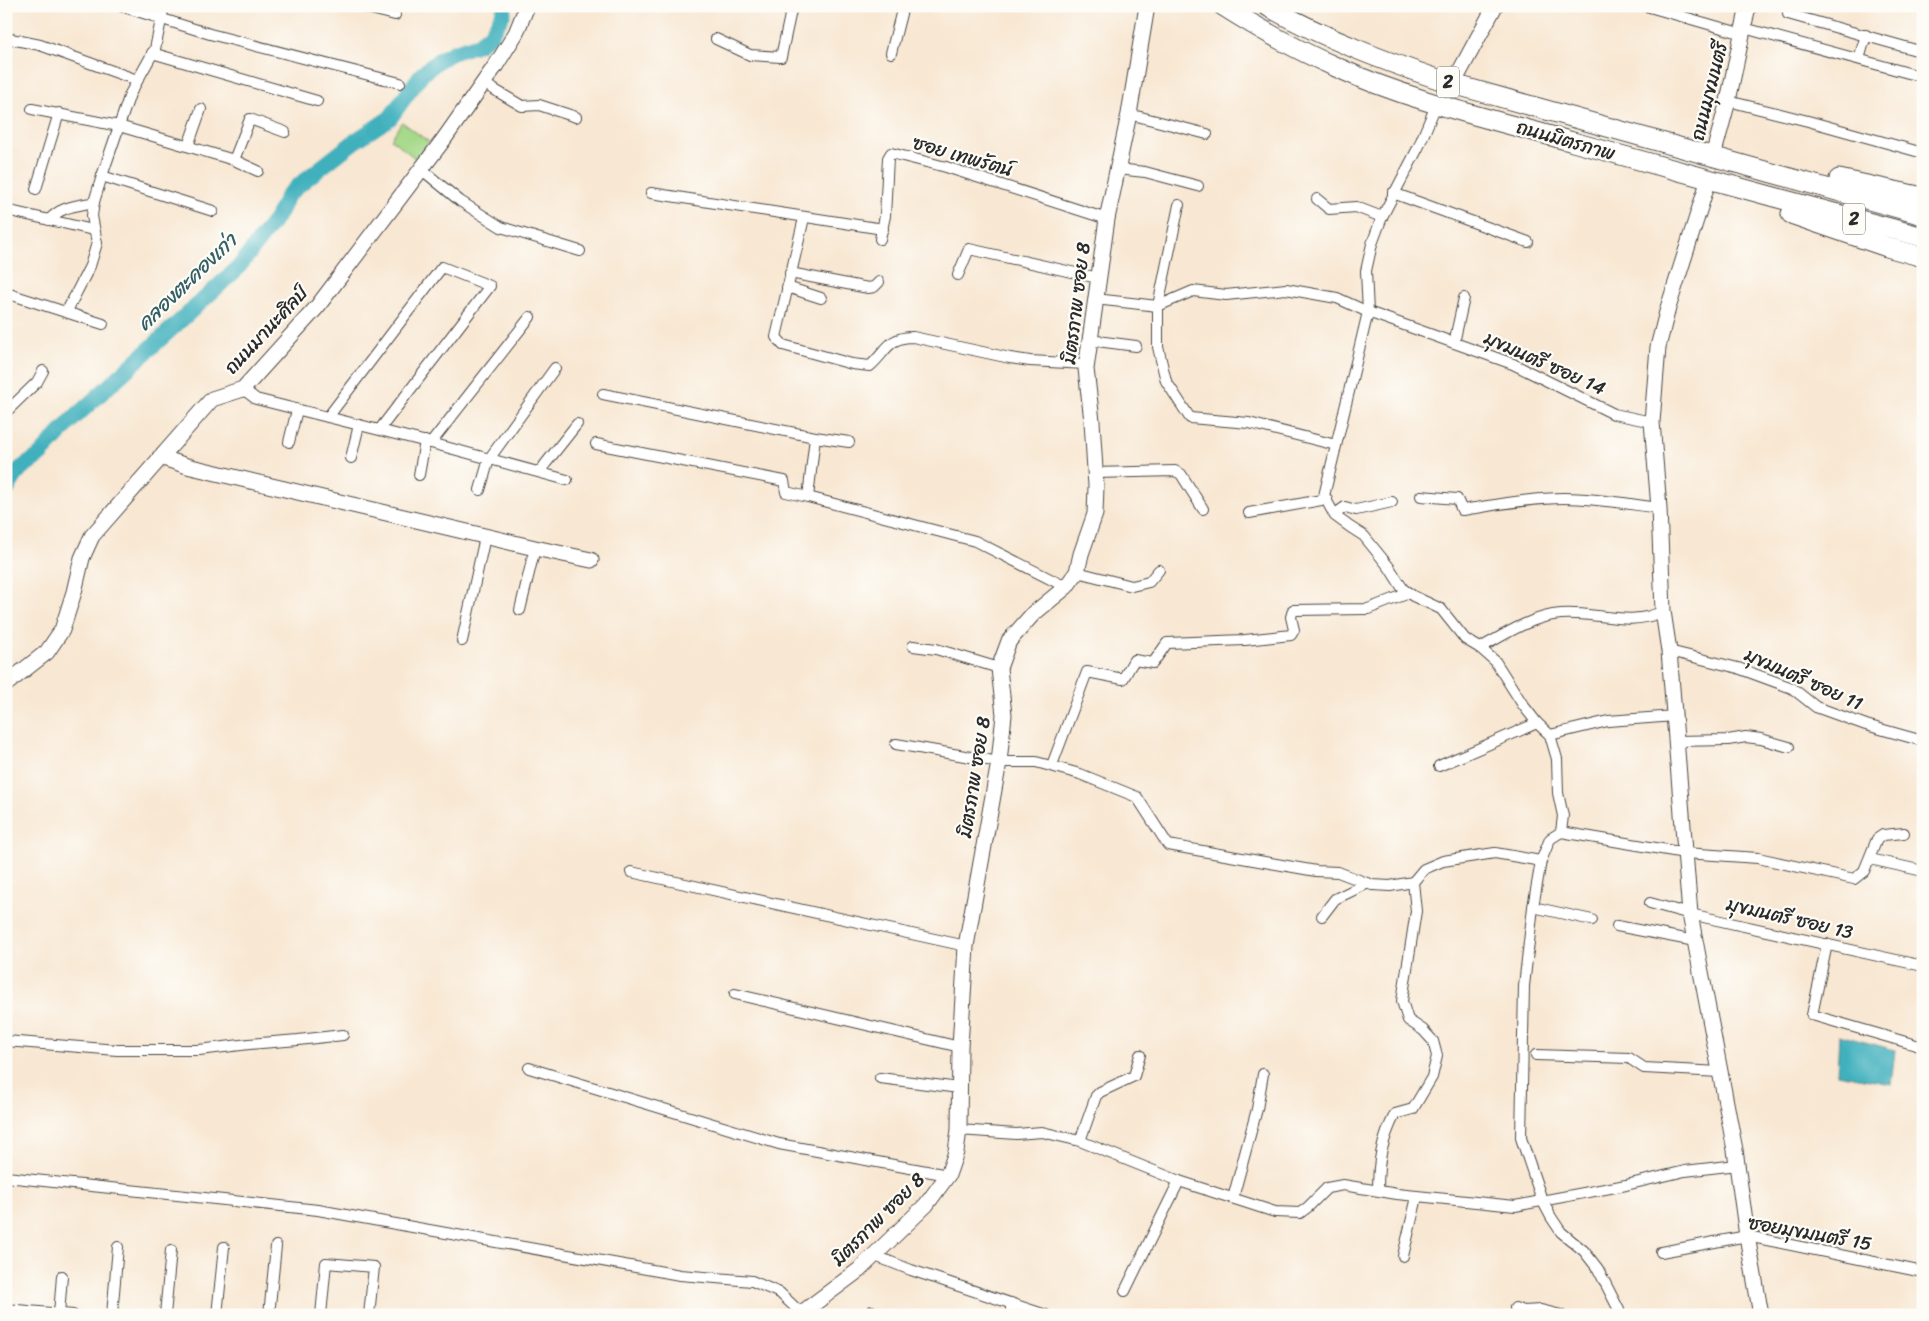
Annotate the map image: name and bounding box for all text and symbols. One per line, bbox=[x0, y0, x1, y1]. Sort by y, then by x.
street label: ถนนมุขมนตรี bbox=[1681, 36, 1738, 144]
road number: 2 bbox=[1437, 66, 1459, 98]
street label: ถนนมิตรภาพ bbox=[1513, 110, 1620, 170]
street label: ซอย เทพรัตน์ bbox=[909, 126, 1020, 187]
road number: 2 bbox=[1843, 203, 1865, 234]
water label: คลองตะคองเก่า bbox=[128, 224, 247, 339]
street label: มิตรภาพ ซอย 8 bbox=[1052, 240, 1100, 367]
street label: ถนนมานะศิลป์ bbox=[216, 276, 318, 382]
street label: มุขมนตรี ซอย 14 bbox=[1478, 321, 1611, 405]
street label: มุขมนตรี ซอย 11 bbox=[1739, 638, 1868, 720]
street label: มิตรภาพ ซอย 8 bbox=[948, 714, 1000, 841]
street label: มุขมนตรี ซอย 13 bbox=[1723, 887, 1857, 949]
street label: มิตรภาพ ซอย 8 bbox=[822, 1164, 933, 1275]
street label: ซอยมุขมนตรี 15 bbox=[1746, 1206, 1875, 1260]

